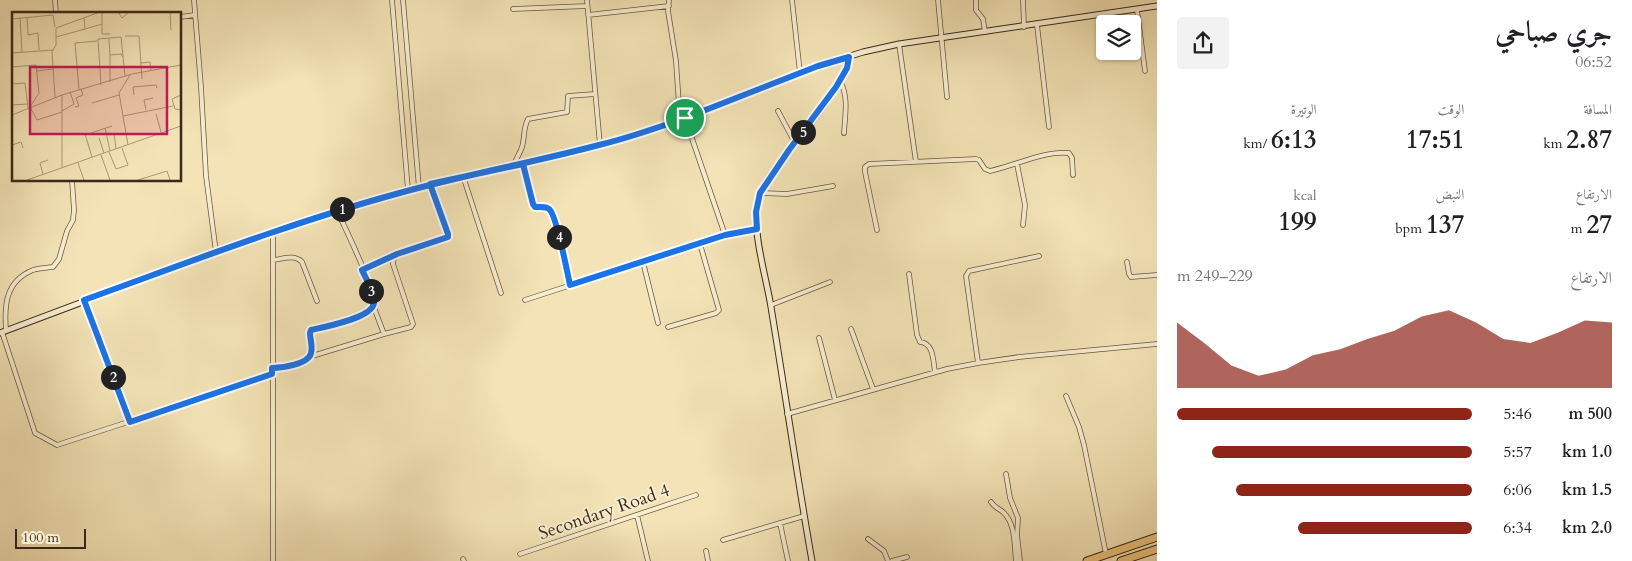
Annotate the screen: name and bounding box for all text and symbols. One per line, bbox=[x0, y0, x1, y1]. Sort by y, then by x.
inset map bbox=[12, 12, 181, 181]
text: جري صباحي bbox=[1495, 13, 1612, 51]
map controls bbox=[1096, 15, 1141, 60]
button: layers bbox=[1096, 15, 1141, 60]
button: share bbox=[1177, 17, 1229, 69]
text: 06:52 bbox=[1575, 51, 1612, 73]
pin bbox=[664, 97, 706, 139]
text: الوتيرة bbox=[1291, 100, 1317, 119]
text: الوقت bbox=[1438, 100, 1464, 119]
text: المسافة bbox=[1583, 100, 1612, 119]
icon: arrive bbox=[671, 104, 699, 132]
pin: 5 bbox=[790, 120, 816, 144]
text: 5 bbox=[800, 123, 807, 142]
text: 6:13 bbox=[1271, 123, 1317, 157]
text: 17:51 bbox=[1406, 123, 1464, 157]
text: 2.87 bbox=[1566, 123, 1612, 157]
text: /km bbox=[1243, 134, 1271, 153]
text: km bbox=[1543, 134, 1566, 153]
text: النبض bbox=[1435, 185, 1464, 204]
text: الارتفاع bbox=[1576, 185, 1612, 204]
text: kcal bbox=[1293, 186, 1317, 205]
pin: 1 bbox=[330, 196, 354, 222]
text: 1 bbox=[339, 200, 346, 219]
text: 199 bbox=[1278, 205, 1317, 239]
text: 137 bbox=[1426, 208, 1464, 242]
text: 27 bbox=[1586, 208, 1612, 242]
text: bpm bbox=[1395, 219, 1426, 238]
text: m bbox=[1571, 219, 1586, 238]
pin: 4 bbox=[546, 224, 572, 250]
text: 4 bbox=[556, 228, 563, 247]
text: 229–249 m bbox=[1177, 265, 1253, 287]
text: الارتفاع bbox=[1570, 267, 1612, 289]
pin: 3 bbox=[358, 278, 384, 304]
text: 3 bbox=[368, 282, 375, 301]
pin: 2 bbox=[100, 364, 126, 390]
text: 2 bbox=[110, 368, 117, 387]
text: 5:46 bbox=[1503, 403, 1532, 425]
text: 500 m bbox=[1568, 403, 1612, 425]
text: 5:57 bbox=[1503, 441, 1532, 463]
text: 1.0 km bbox=[1562, 441, 1612, 463]
street label: Secondary Road 4 bbox=[535, 478, 673, 546]
text: 6:06 bbox=[1503, 479, 1532, 501]
text: 1.5 km bbox=[1562, 479, 1612, 501]
text: 6:34 bbox=[1503, 517, 1532, 539]
text: 2.0 km bbox=[1562, 517, 1612, 539]
scale bar bbox=[15, 526, 86, 549]
text: 100 m bbox=[22, 528, 59, 547]

